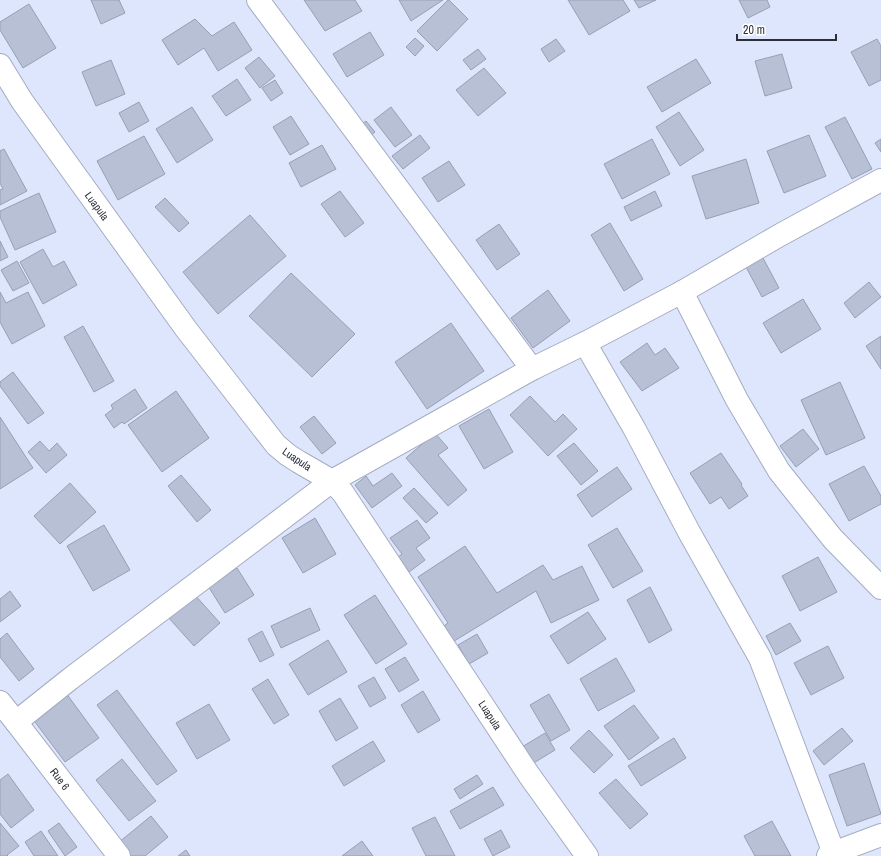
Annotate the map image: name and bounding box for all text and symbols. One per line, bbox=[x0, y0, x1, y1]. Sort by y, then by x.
scale bar bbox=[737, 16, 836, 42]
text: 20 m bbox=[743, 22, 765, 38]
street label: Luapula bbox=[82, 189, 112, 223]
street label: Luapula bbox=[280, 444, 314, 474]
street label: Luapula bbox=[475, 698, 505, 732]
street label: Rue 6 bbox=[47, 765, 73, 793]

